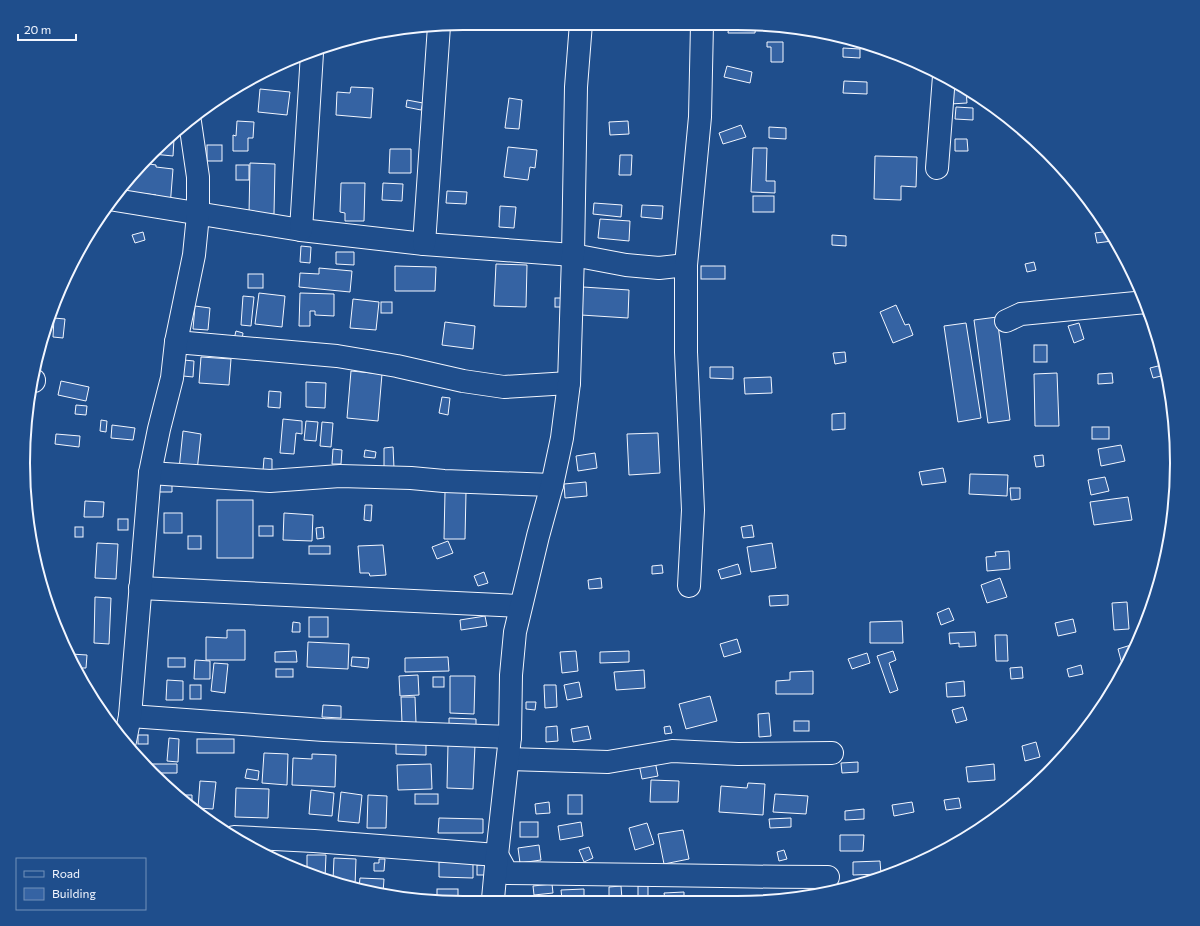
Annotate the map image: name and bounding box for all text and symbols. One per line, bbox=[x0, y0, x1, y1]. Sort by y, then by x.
scale bar bbox=[18, 16, 76, 42]
text: 20 m bbox=[24, 22, 51, 36]
legend bbox=[16, 858, 146, 910]
text: Road bbox=[52, 866, 80, 880]
text: Building bbox=[52, 886, 96, 900]

